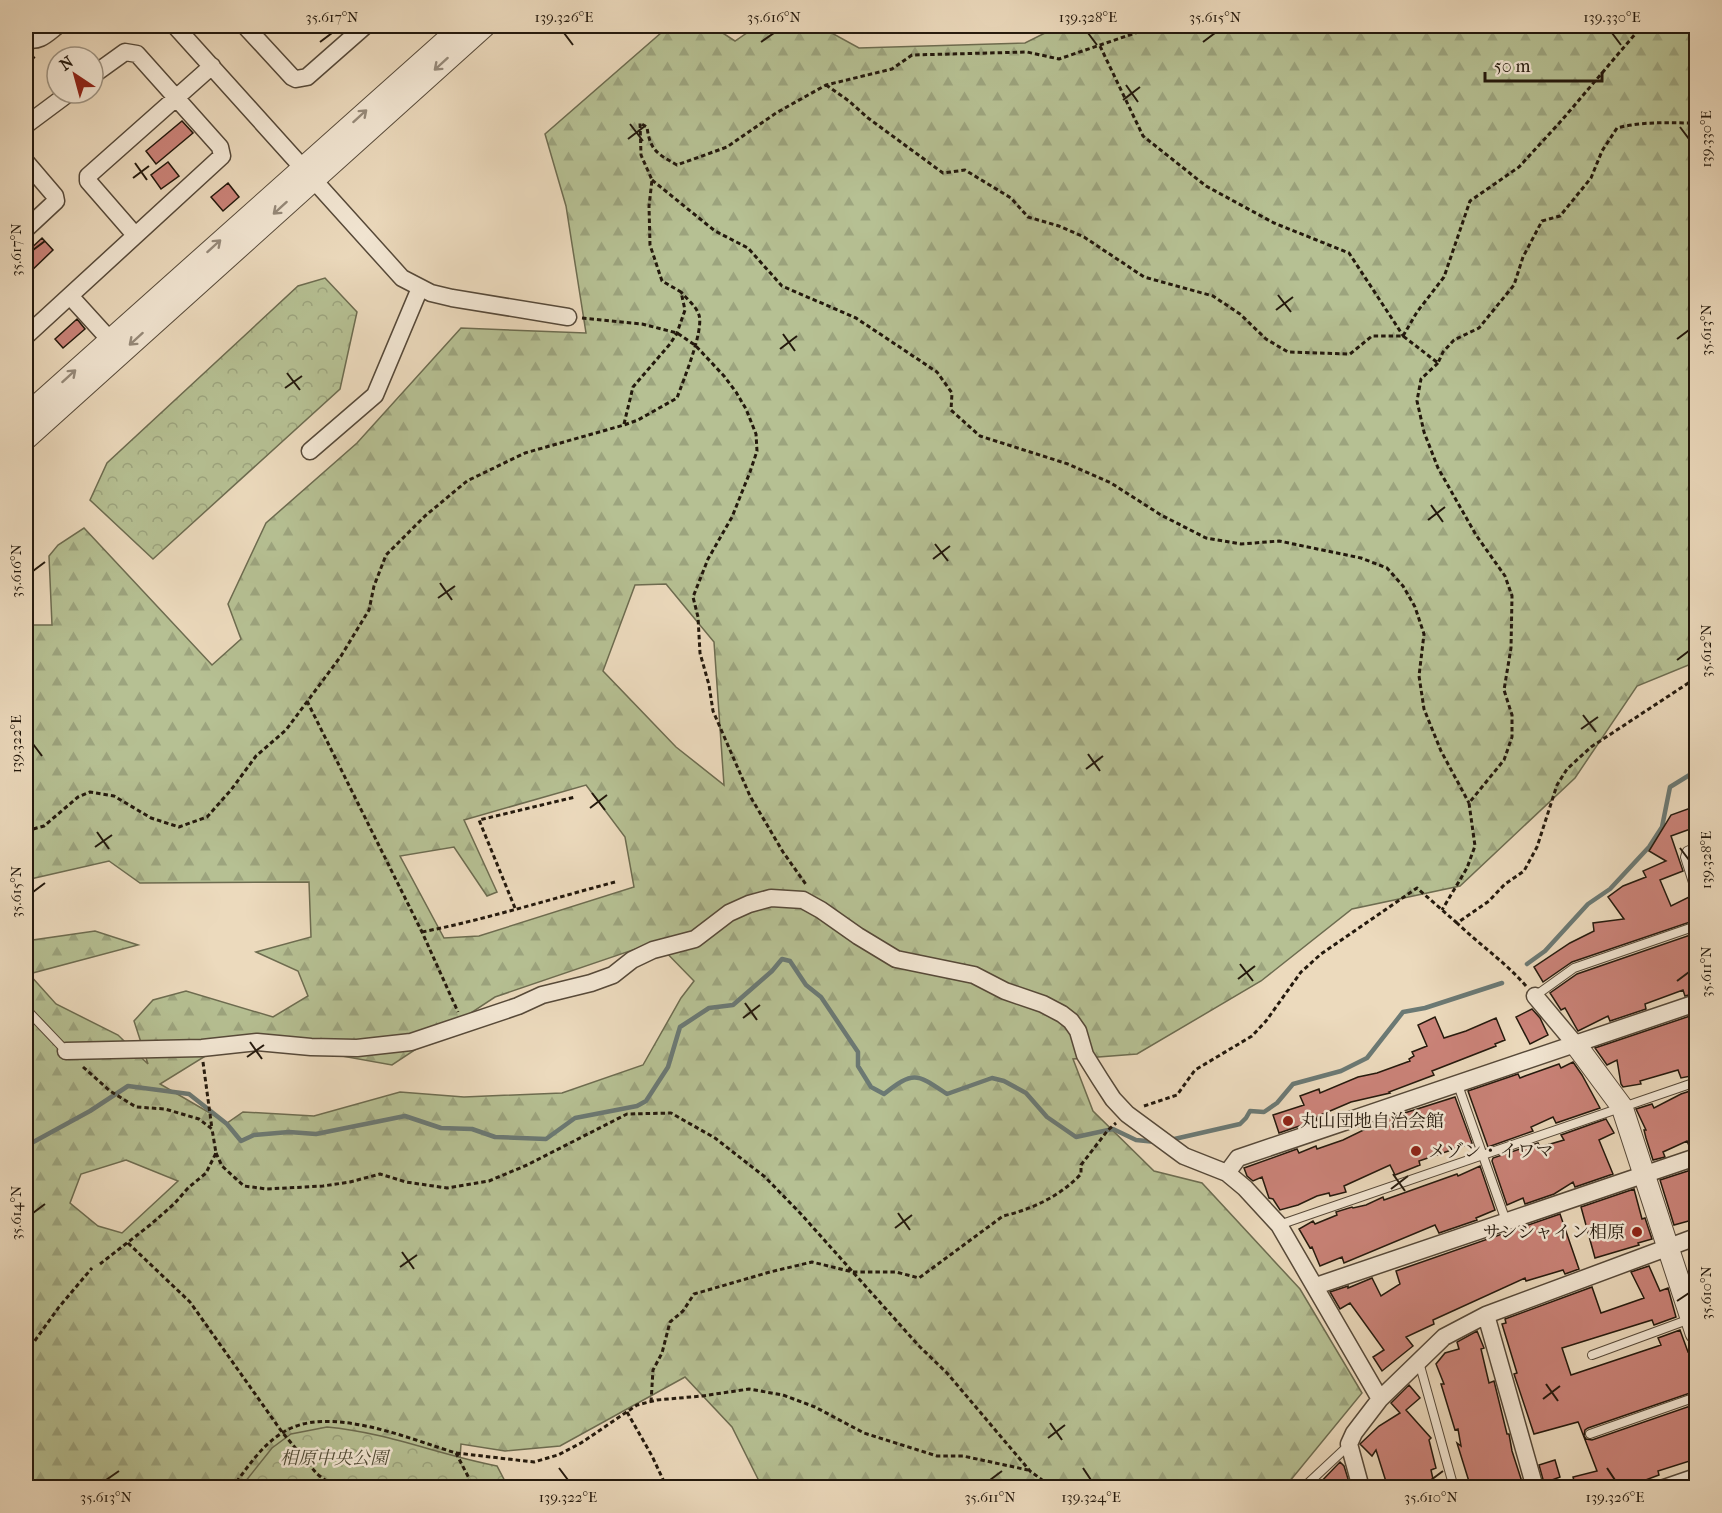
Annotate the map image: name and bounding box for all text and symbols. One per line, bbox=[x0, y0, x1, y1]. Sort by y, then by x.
text: 35.617°N bbox=[305, 8, 359, 26]
text: 139.326°E bbox=[535, 8, 593, 26]
text: 35.616°N bbox=[747, 8, 802, 26]
text: 139.328°E bbox=[1059, 8, 1117, 26]
text: 35.615°N bbox=[1189, 8, 1242, 26]
text: 139.330°E bbox=[1583, 8, 1641, 26]
north arrow bbox=[45, 45, 105, 105]
scale bar bbox=[1485, 45, 1602, 83]
text: N bbox=[56, 52, 78, 75]
text: 50 m bbox=[1494, 56, 1531, 77]
one-way arrow bbox=[434, 57, 449, 71]
one-way arrow bbox=[352, 109, 367, 123]
text: 139.330°E bbox=[1697, 110, 1715, 168]
one-way arrow bbox=[273, 201, 288, 215]
text: 35.617°N bbox=[7, 223, 25, 277]
one-way arrow bbox=[206, 239, 221, 253]
text: 35.613°N bbox=[1697, 303, 1715, 356]
one-way arrow bbox=[129, 332, 144, 346]
one-way arrow bbox=[61, 369, 76, 383]
text: 35.616°N bbox=[7, 543, 25, 598]
text: 35.612°N bbox=[1697, 624, 1715, 678]
text: 139.322°E bbox=[7, 715, 25, 773]
text: 139.328°E bbox=[1697, 831, 1715, 889]
text: 35.615°N bbox=[7, 865, 25, 918]
text: 35.611°N bbox=[1697, 946, 1715, 998]
place label: 丸山団地自治会館 bbox=[1300, 1111, 1444, 1132]
marker: 丸山団地自治会館 bbox=[1281, 1114, 1295, 1128]
place label: メゾン・イワマ bbox=[1428, 1141, 1553, 1162]
marker: メゾン・イワマ bbox=[1409, 1144, 1423, 1158]
text: 35.614°N bbox=[7, 1185, 25, 1240]
place label: サンシャイン相原 bbox=[1483, 1222, 1625, 1243]
marker: サンシャイン相原 bbox=[1630, 1225, 1644, 1239]
text: 35.610°N bbox=[1697, 1265, 1715, 1320]
park label: 相原中央公園 bbox=[280, 1448, 391, 1469]
text: 35.613°N bbox=[80, 1488, 133, 1506]
text: 139.322°E bbox=[539, 1488, 597, 1506]
text: 35.611°N bbox=[964, 1488, 1016, 1506]
text: 139.324°E bbox=[1061, 1488, 1121, 1506]
text: 35.610°N bbox=[1404, 1488, 1459, 1506]
text: 139.326°E bbox=[1586, 1488, 1644, 1506]

